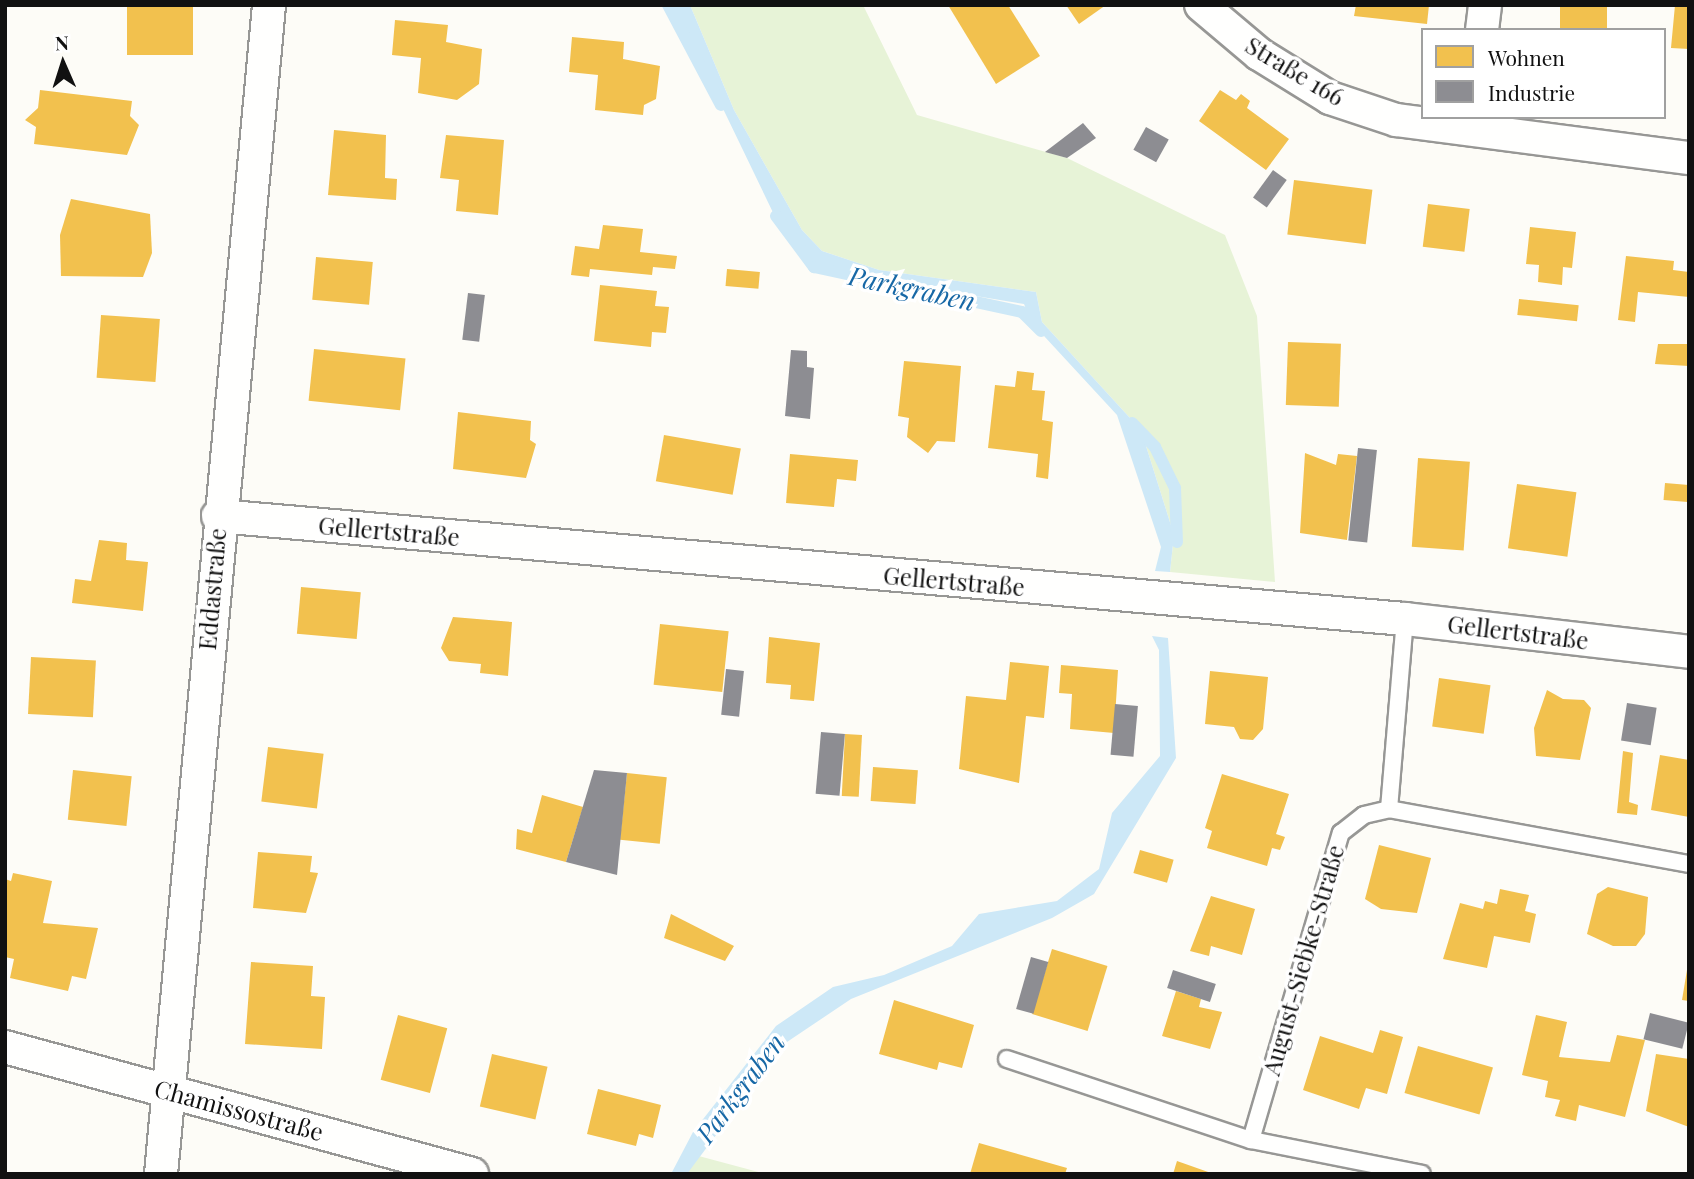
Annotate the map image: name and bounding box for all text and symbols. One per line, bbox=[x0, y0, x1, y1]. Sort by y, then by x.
north arrow bbox=[28, 28, 98, 98]
legend bbox=[1421, 28, 1666, 119]
text: N bbox=[54, 29, 69, 55]
street label: Straße 166 bbox=[1240, 30, 1350, 112]
text: Wohnen bbox=[1488, 43, 1565, 71]
text: Industrie bbox=[1488, 78, 1575, 106]
water label: Parkgraben bbox=[846, 259, 978, 317]
street label: Gellertstraße bbox=[317, 510, 461, 552]
street label: Eddastraße bbox=[192, 527, 232, 651]
street label: Gellertstraße bbox=[882, 560, 1026, 602]
street label: Gellertstraße bbox=[1446, 609, 1590, 655]
street label: August-Siebke-Straße bbox=[1256, 841, 1350, 1079]
water label: Parkgraben bbox=[689, 1027, 791, 1149]
street label: Chamissostraße bbox=[151, 1074, 327, 1146]

